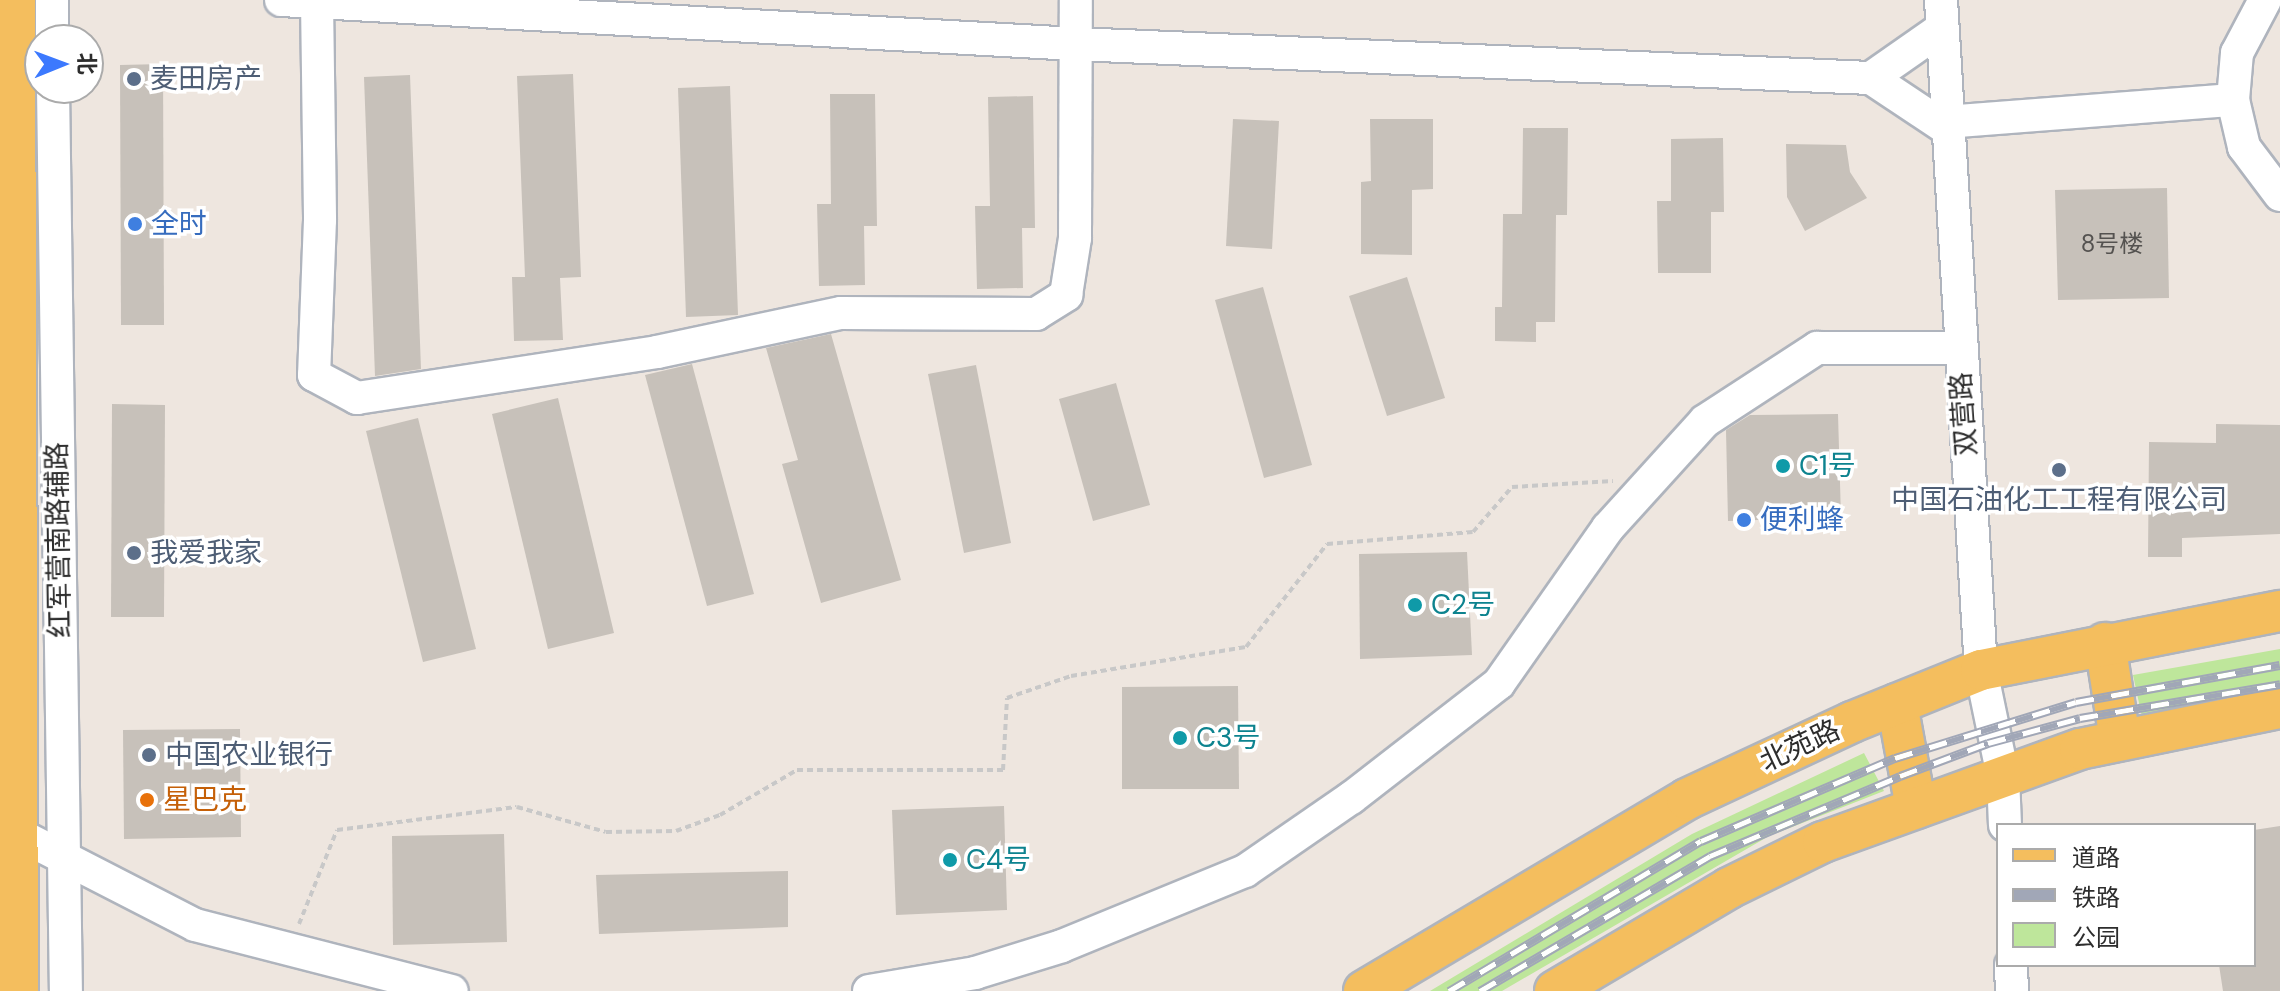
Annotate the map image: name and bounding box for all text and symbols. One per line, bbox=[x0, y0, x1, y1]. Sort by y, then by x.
north arrow bbox=[24, 24, 104, 104]
text: 北 bbox=[72, 52, 101, 75]
place label: 麦田房产 bbox=[150, 62, 262, 96]
marker: 麦田房产 bbox=[125, 70, 143, 88]
place label: 全时 bbox=[151, 207, 207, 241]
marker: 全时 bbox=[126, 215, 144, 233]
house number: 8号楼 bbox=[2081, 230, 2143, 258]
street label: 双营路 bbox=[1944, 371, 1984, 457]
street label: 红军营南路辅路 bbox=[40, 442, 78, 638]
place label: C1号 bbox=[1799, 449, 1856, 483]
marker: C1号 bbox=[1774, 457, 1792, 475]
marker: 中国石油化工工程有限公司 bbox=[2050, 461, 2068, 479]
place label: 中国石油化工工程有限公司 bbox=[1891, 483, 2227, 517]
place label: 便利蜂 bbox=[1760, 503, 1844, 537]
marker: 便利蜂 bbox=[1735, 511, 1753, 529]
place label: 我爱我家 bbox=[150, 536, 262, 570]
marker: 我爱我家 bbox=[125, 544, 143, 562]
place label: C2号 bbox=[1431, 588, 1495, 622]
marker: C2号 bbox=[1406, 596, 1424, 614]
street label: 北苑路 bbox=[1755, 713, 1845, 779]
place label: C3号 bbox=[1196, 721, 1261, 755]
marker: C3号 bbox=[1171, 729, 1189, 747]
place label: 中国农业银行 bbox=[165, 738, 333, 772]
marker: 中国农业银行 bbox=[140, 746, 158, 764]
place label: 星巴克 bbox=[163, 783, 247, 817]
marker: 星巴克 bbox=[138, 791, 156, 809]
legend bbox=[1996, 823, 2256, 967]
text: 道路 bbox=[2072, 842, 2120, 873]
place label: C4号 bbox=[966, 843, 1031, 877]
marker: C4号 bbox=[941, 851, 959, 869]
text: 铁路 bbox=[2072, 882, 2120, 913]
text: 公园 bbox=[2072, 922, 2120, 953]

